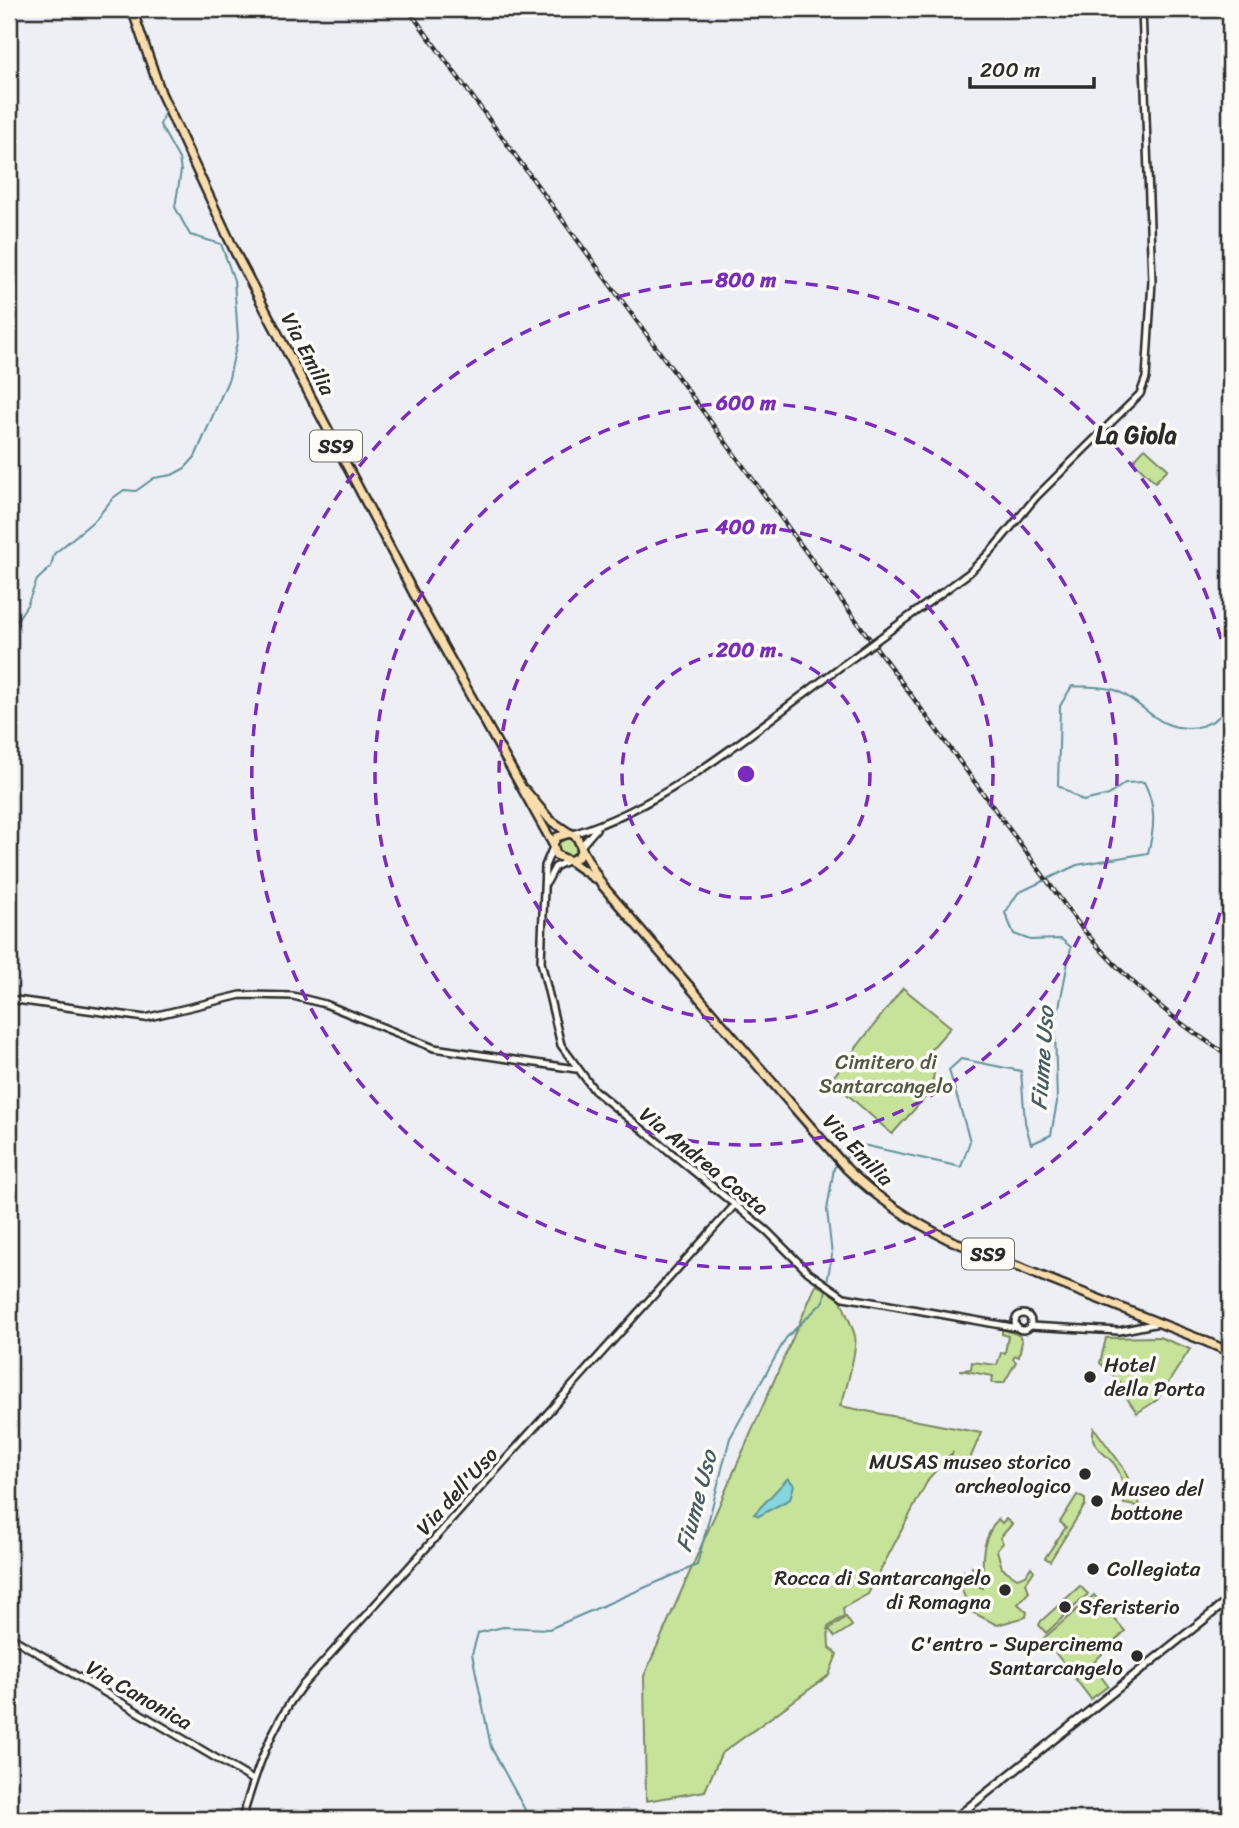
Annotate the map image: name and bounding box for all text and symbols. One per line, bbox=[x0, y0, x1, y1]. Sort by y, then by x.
scale bar bbox=[970, 46, 1094, 90]
text: 200 m bbox=[980, 51, 1040, 89]
text: 800 m bbox=[715, 261, 777, 299]
street label: Via Emilia bbox=[270, 305, 346, 403]
text: 600 m bbox=[715, 384, 777, 422]
district label: La Giola bbox=[1095, 414, 1177, 456]
road number: SS9 bbox=[310, 430, 362, 462]
text: 400 m bbox=[714, 508, 777, 546]
text: 200 m bbox=[715, 631, 777, 669]
centre of rings bbox=[734, 762, 758, 786]
water label: Fiume Uso bbox=[1018, 1003, 1067, 1111]
park label: Cimitero di Santarcangelo bbox=[819, 1043, 953, 1105]
street label: Via Andrea Costa bbox=[631, 1096, 778, 1226]
street label: Via Emilia bbox=[813, 1104, 903, 1196]
road number: SS9 bbox=[962, 1238, 1014, 1270]
place label: Hotel della Porta bbox=[1104, 1346, 1206, 1408]
marker: Hotel della Porta bbox=[1082, 1369, 1098, 1385]
street label: Via dell'Uso bbox=[406, 1437, 508, 1544]
place label: MUSAS museo storico archeologico bbox=[869, 1443, 1071, 1505]
water label: Fiume Uso bbox=[663, 1444, 730, 1556]
marker: MUSAS museo storico archeologico bbox=[1077, 1466, 1093, 1482]
place label: Museo del bottone bbox=[1111, 1470, 1205, 1532]
marker: Museo del bottone bbox=[1089, 1493, 1105, 1509]
place label: Collegiata bbox=[1107, 1550, 1201, 1588]
place label: Rocca di Santarcangelo di Romagna bbox=[775, 1559, 991, 1621]
marker: Collegiata bbox=[1085, 1561, 1101, 1577]
marker: Rocca di Santarcangelo di Romagna bbox=[997, 1582, 1013, 1598]
place label: Sferisterio bbox=[1079, 1588, 1180, 1626]
marker: Sferisterio bbox=[1057, 1599, 1073, 1615]
place label: C'entro - Supercinema Santarcangelo bbox=[911, 1625, 1123, 1687]
marker: C'entro - Supercinema Santarcangelo bbox=[1129, 1648, 1145, 1664]
street label: Via Canonica bbox=[78, 1649, 200, 1741]

